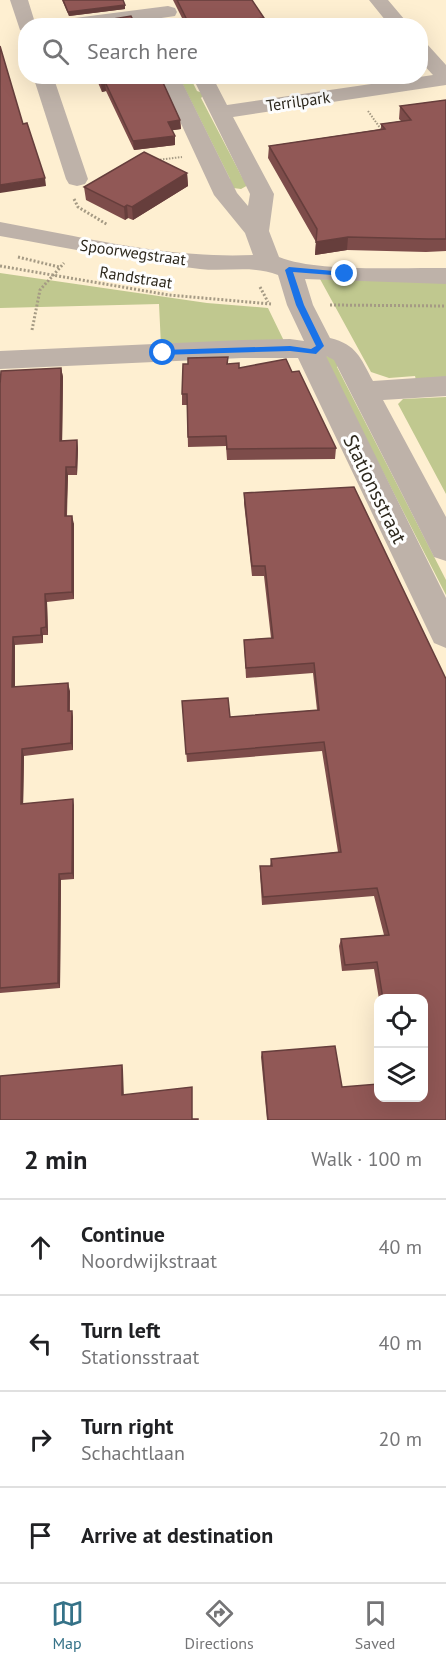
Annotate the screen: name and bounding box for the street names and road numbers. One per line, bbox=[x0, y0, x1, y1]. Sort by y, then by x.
street label: Terrilpark bbox=[265, 87, 332, 115]
street label: Spoorwegstraat bbox=[79, 235, 188, 269]
street label: Randstraat bbox=[98, 261, 174, 293]
street label: Stationsstraat bbox=[337, 430, 413, 548]

